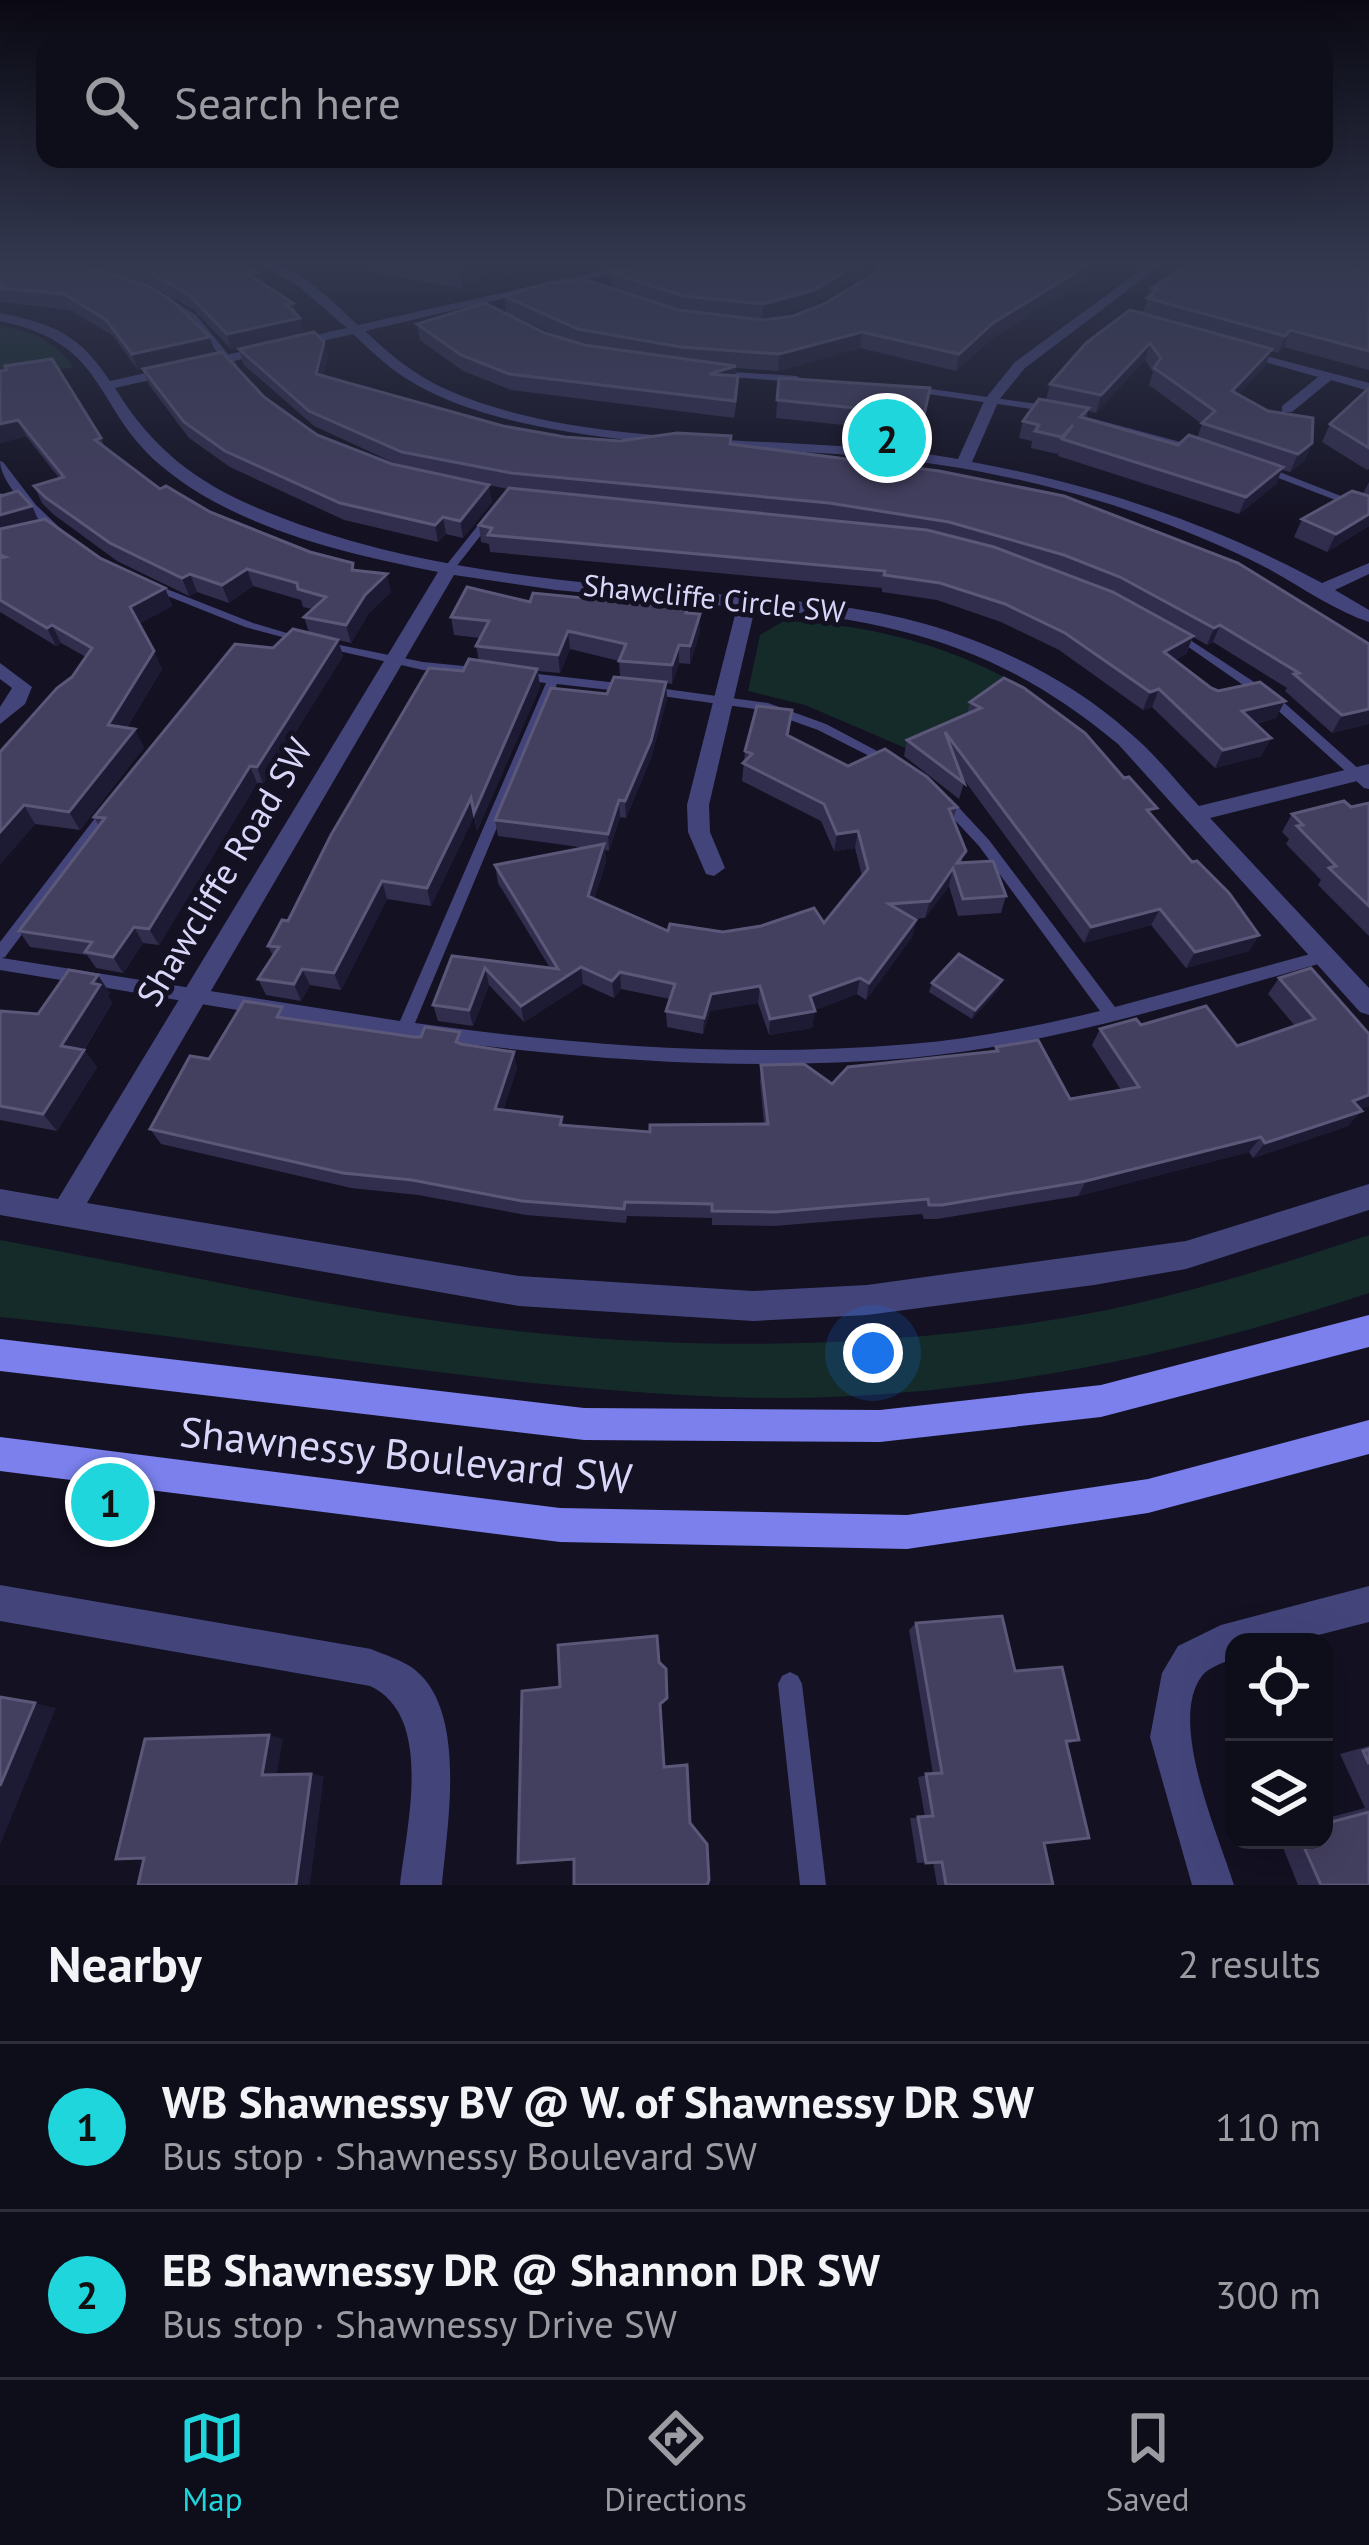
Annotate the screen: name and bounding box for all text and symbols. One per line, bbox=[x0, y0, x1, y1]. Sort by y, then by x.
search box bbox=[36, 36, 1333, 168]
icon: search bbox=[78, 69, 144, 135]
text: Search here bbox=[174, 73, 401, 131]
pin: 2 bbox=[848, 393, 926, 483]
street label: Shawcliffe Circle SW bbox=[581, 564, 847, 631]
street label: Shawcliffe Road SW bbox=[125, 729, 322, 1014]
your location bbox=[843, 1323, 903, 1383]
street label: Shawnessy Boulevard SW bbox=[177, 1403, 635, 1506]
pin: 1 bbox=[71, 1457, 149, 1547]
map controls bbox=[1225, 1633, 1333, 1849]
button: locate bbox=[1225, 1633, 1333, 1741]
button: layers bbox=[1225, 1741, 1333, 1849]
text: Nearby bbox=[48, 1930, 202, 1996]
text: 2 results bbox=[1178, 1938, 1321, 1989]
text: WB Shawnessy BV @ W. of Shawnessy DR SW bbox=[162, 2072, 1034, 2130]
text: 1 bbox=[76, 2101, 98, 2152]
text: 110 m bbox=[1215, 2101, 1321, 2152]
text: Bus stop · Shawnessy Boulevard SW bbox=[162, 2130, 757, 2181]
text: EB Shawnessy DR @ Shannon DR SW bbox=[162, 2240, 880, 2298]
text: 2 bbox=[76, 2269, 98, 2320]
text: 300 m bbox=[1215, 2269, 1321, 2320]
text: Bus stop · Shawnessy Drive SW bbox=[162, 2298, 677, 2349]
tab: Map bbox=[179, 2405, 245, 2520]
tab: Directions bbox=[604, 2405, 747, 2520]
tab: Saved bbox=[1106, 2405, 1190, 2520]

